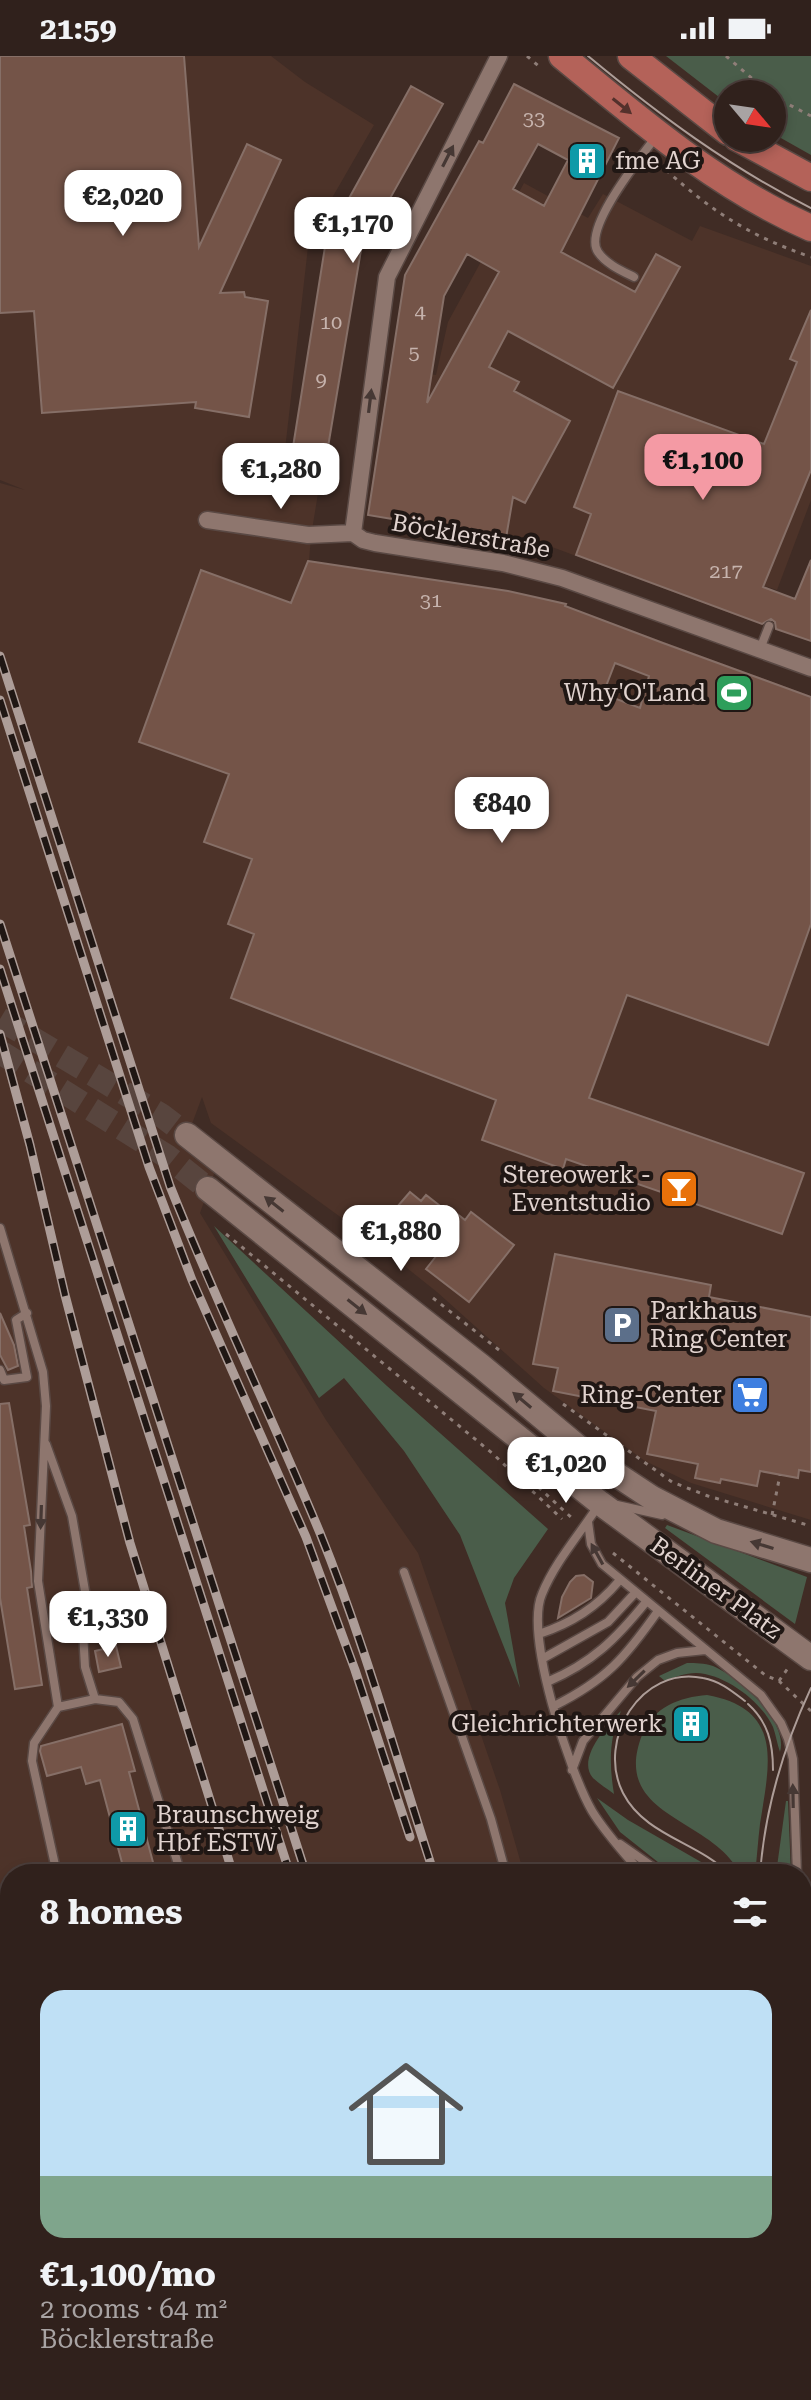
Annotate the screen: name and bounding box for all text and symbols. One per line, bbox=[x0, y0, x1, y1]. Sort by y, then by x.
text: 21:59 bbox=[40, 11, 117, 46]
north arrow bbox=[714, 80, 786, 152]
map controls bbox=[714, 80, 786, 152]
one-way arrow bbox=[612, 97, 632, 113]
house number: 33 bbox=[523, 106, 545, 130]
building icon: fme AG bbox=[566, 140, 608, 182]
one-way arrow bbox=[441, 145, 455, 168]
place label: fme AG bbox=[615, 147, 701, 175]
pin: €2,020 bbox=[58, 170, 188, 238]
text: €2,020 bbox=[82, 181, 164, 211]
pin: €1,170 bbox=[288, 197, 418, 265]
text: €1,170 bbox=[312, 208, 394, 238]
house number: 4 bbox=[414, 299, 426, 323]
house number: 10 bbox=[320, 310, 342, 334]
house number: 5 bbox=[408, 340, 420, 364]
house number: 9 bbox=[315, 367, 327, 391]
one-way arrow bbox=[364, 388, 377, 413]
pin: €1,100 bbox=[638, 434, 768, 502]
pin: €1,280 bbox=[216, 443, 346, 511]
text: €1,100 bbox=[662, 445, 744, 475]
text: €1,280 bbox=[240, 454, 322, 484]
street label: Böcklerstraße bbox=[390, 508, 552, 564]
house number: 217 bbox=[709, 559, 743, 583]
house number: 31 bbox=[420, 588, 442, 612]
sports icon: Why'O'Land bbox=[713, 672, 755, 714]
place label: Why'O'Land bbox=[564, 679, 706, 707]
pin: €840 bbox=[455, 777, 549, 845]
text: €840 bbox=[473, 788, 531, 818]
place label: Stereowerk - Eventstudio bbox=[503, 1161, 651, 1217]
bar icon: Stereowerk - Eventstudio bbox=[658, 1168, 700, 1210]
one-way arrow bbox=[264, 1196, 284, 1212]
pin: €1,880 bbox=[336, 1205, 466, 1273]
text: €1,880 bbox=[360, 1216, 442, 1246]
place label: Parkhaus Ring Center bbox=[650, 1297, 787, 1353]
one-way arrow bbox=[347, 1299, 367, 1315]
parking icon: Parkhaus Ring Center bbox=[601, 1304, 643, 1346]
supermarket icon: Ring-Center bbox=[729, 1374, 771, 1416]
place label: Ring-Center bbox=[580, 1381, 722, 1409]
one-way arrow bbox=[512, 1392, 532, 1409]
pin: €1,020 bbox=[501, 1437, 631, 1505]
text: €1,020 bbox=[525, 1448, 607, 1478]
one-way arrow bbox=[34, 1505, 47, 1530]
street label: Berliner Platz bbox=[645, 1531, 787, 1645]
one-way arrow bbox=[750, 1538, 774, 1551]
one-way arrow bbox=[590, 1543, 604, 1565]
pin: €1,330 bbox=[43, 1591, 173, 1659]
text: €1,330 bbox=[67, 1602, 149, 1632]
one-way arrow bbox=[626, 1670, 645, 1688]
building icon: Gleichrichterwerk bbox=[670, 1703, 712, 1745]
place label: Gleichrichterwerk bbox=[451, 1710, 663, 1738]
one-way arrow bbox=[787, 1783, 799, 1808]
place label: Braunschweig Hbf ESTW bbox=[156, 1801, 319, 1857]
building icon: Braunschweig Hbf ESTW bbox=[107, 1808, 149, 1850]
icon: filters bbox=[728, 1890, 772, 1934]
text: 8 homes bbox=[40, 1892, 183, 1932]
icon: home bbox=[334, 2042, 478, 2186]
text: €1,100/mo bbox=[40, 2254, 216, 2294]
text: 2 rooms · 64 m² bbox=[40, 2294, 227, 2324]
text: Böcklerstraße bbox=[40, 2324, 214, 2354]

